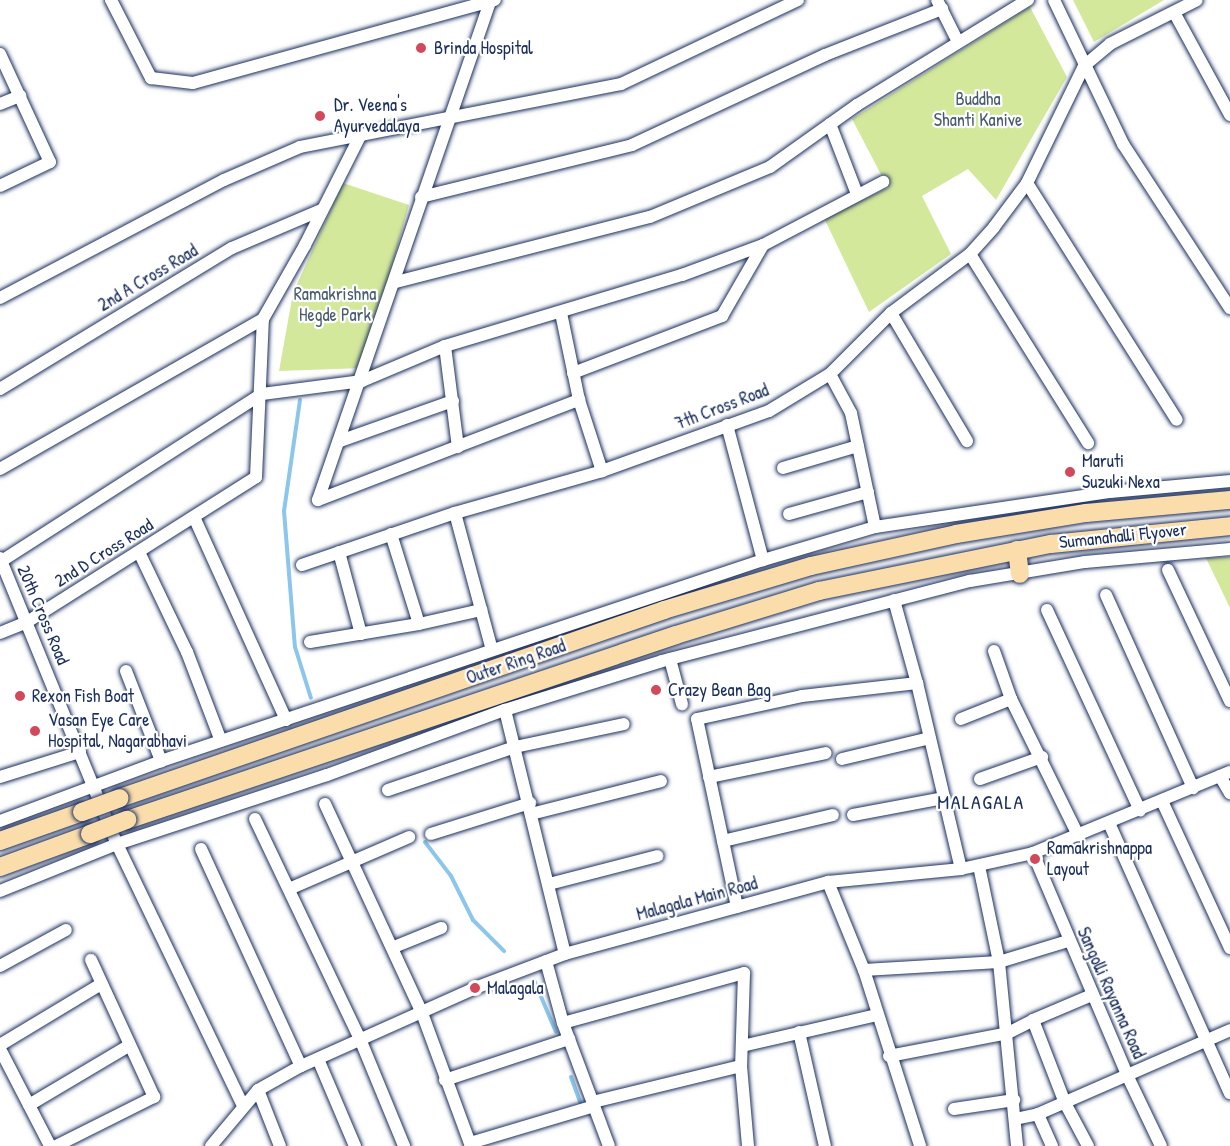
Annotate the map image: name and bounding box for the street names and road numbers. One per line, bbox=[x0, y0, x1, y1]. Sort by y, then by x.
street label: 2nd A Cross Road bbox=[94, 240, 202, 316]
street label: 7th Cross Road bbox=[672, 379, 772, 435]
street label: 2nd D Cross Road bbox=[51, 514, 157, 592]
street label: Sumanahalli Flyover bbox=[1058, 519, 1188, 553]
street label: 20th Cross Road bbox=[12, 562, 74, 668]
street label: Outer Ring Road bbox=[463, 635, 569, 689]
street label: Malagala Main Road bbox=[634, 872, 760, 926]
street label: Sangolli Rayanna Road bbox=[1072, 924, 1150, 1062]

